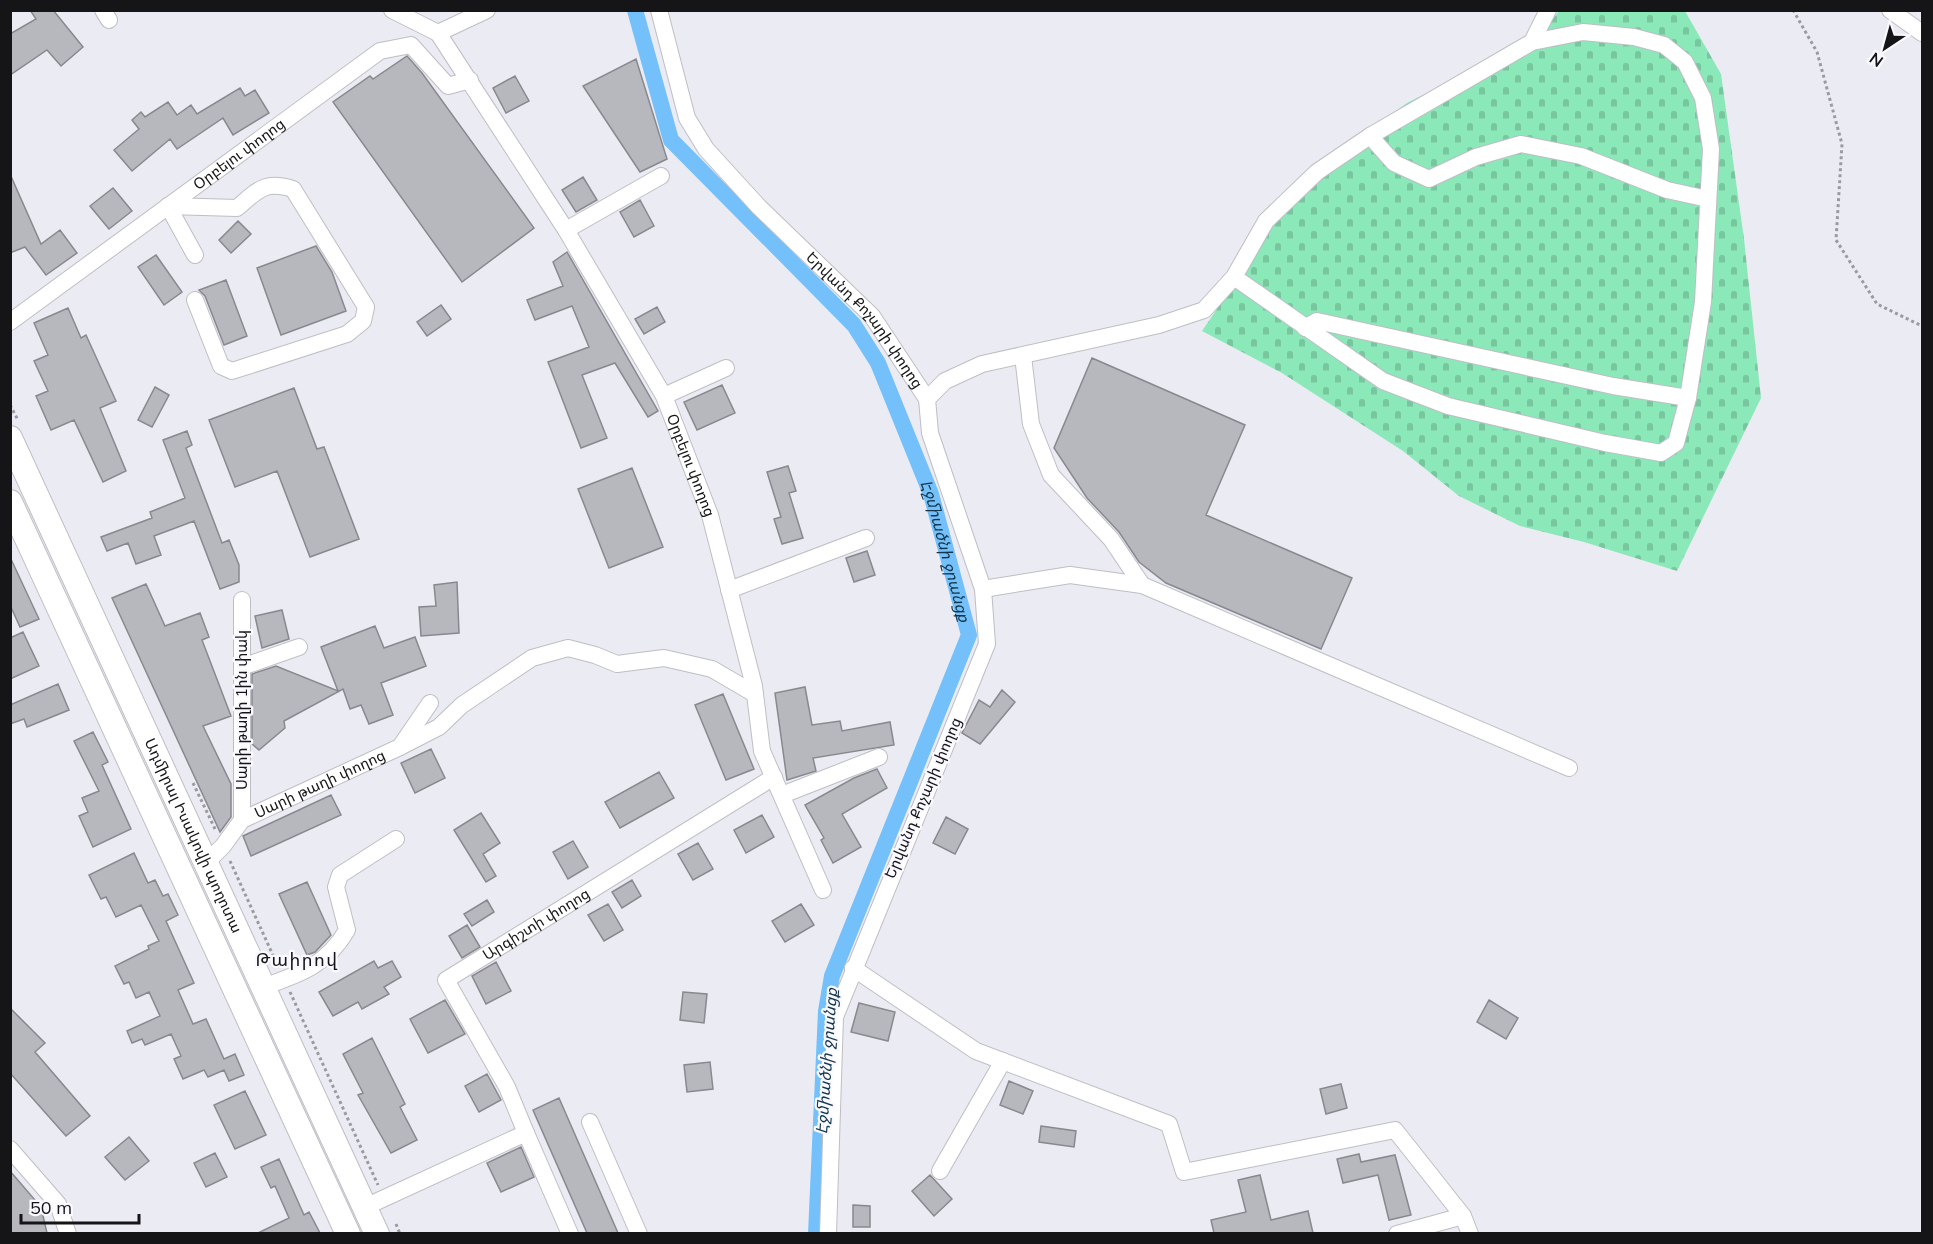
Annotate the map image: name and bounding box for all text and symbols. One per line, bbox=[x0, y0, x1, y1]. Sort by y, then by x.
north arrow bbox=[1855, 18, 1915, 78]
text: N bbox=[1865, 48, 1887, 72]
street label: Օրբելու փողոց bbox=[189, 114, 288, 194]
street label: Երվանդ Քոչարի փողոց bbox=[802, 248, 927, 392]
street label: Օրբելու փողոց bbox=[663, 411, 720, 519]
water label: Էջմիածնի ջրանցք bbox=[916, 477, 975, 625]
street label: Սարի թաղի 1ին փակ bbox=[232, 630, 251, 790]
street label: Երվանդ Քոչարի փողոց bbox=[880, 714, 965, 881]
street label: Ադմիրալ Իսակովի պողոտա bbox=[141, 735, 247, 936]
street label: Սարի թաղի փողոց bbox=[251, 745, 388, 822]
street label: Արգիշտի փողոց bbox=[479, 883, 593, 964]
district label: Թաիրով bbox=[255, 948, 339, 971]
water label: Էջմիածնի ջրանցք bbox=[811, 986, 841, 1135]
scale bar bbox=[21, 1187, 140, 1225]
text: 50 m bbox=[30, 1196, 72, 1219]

